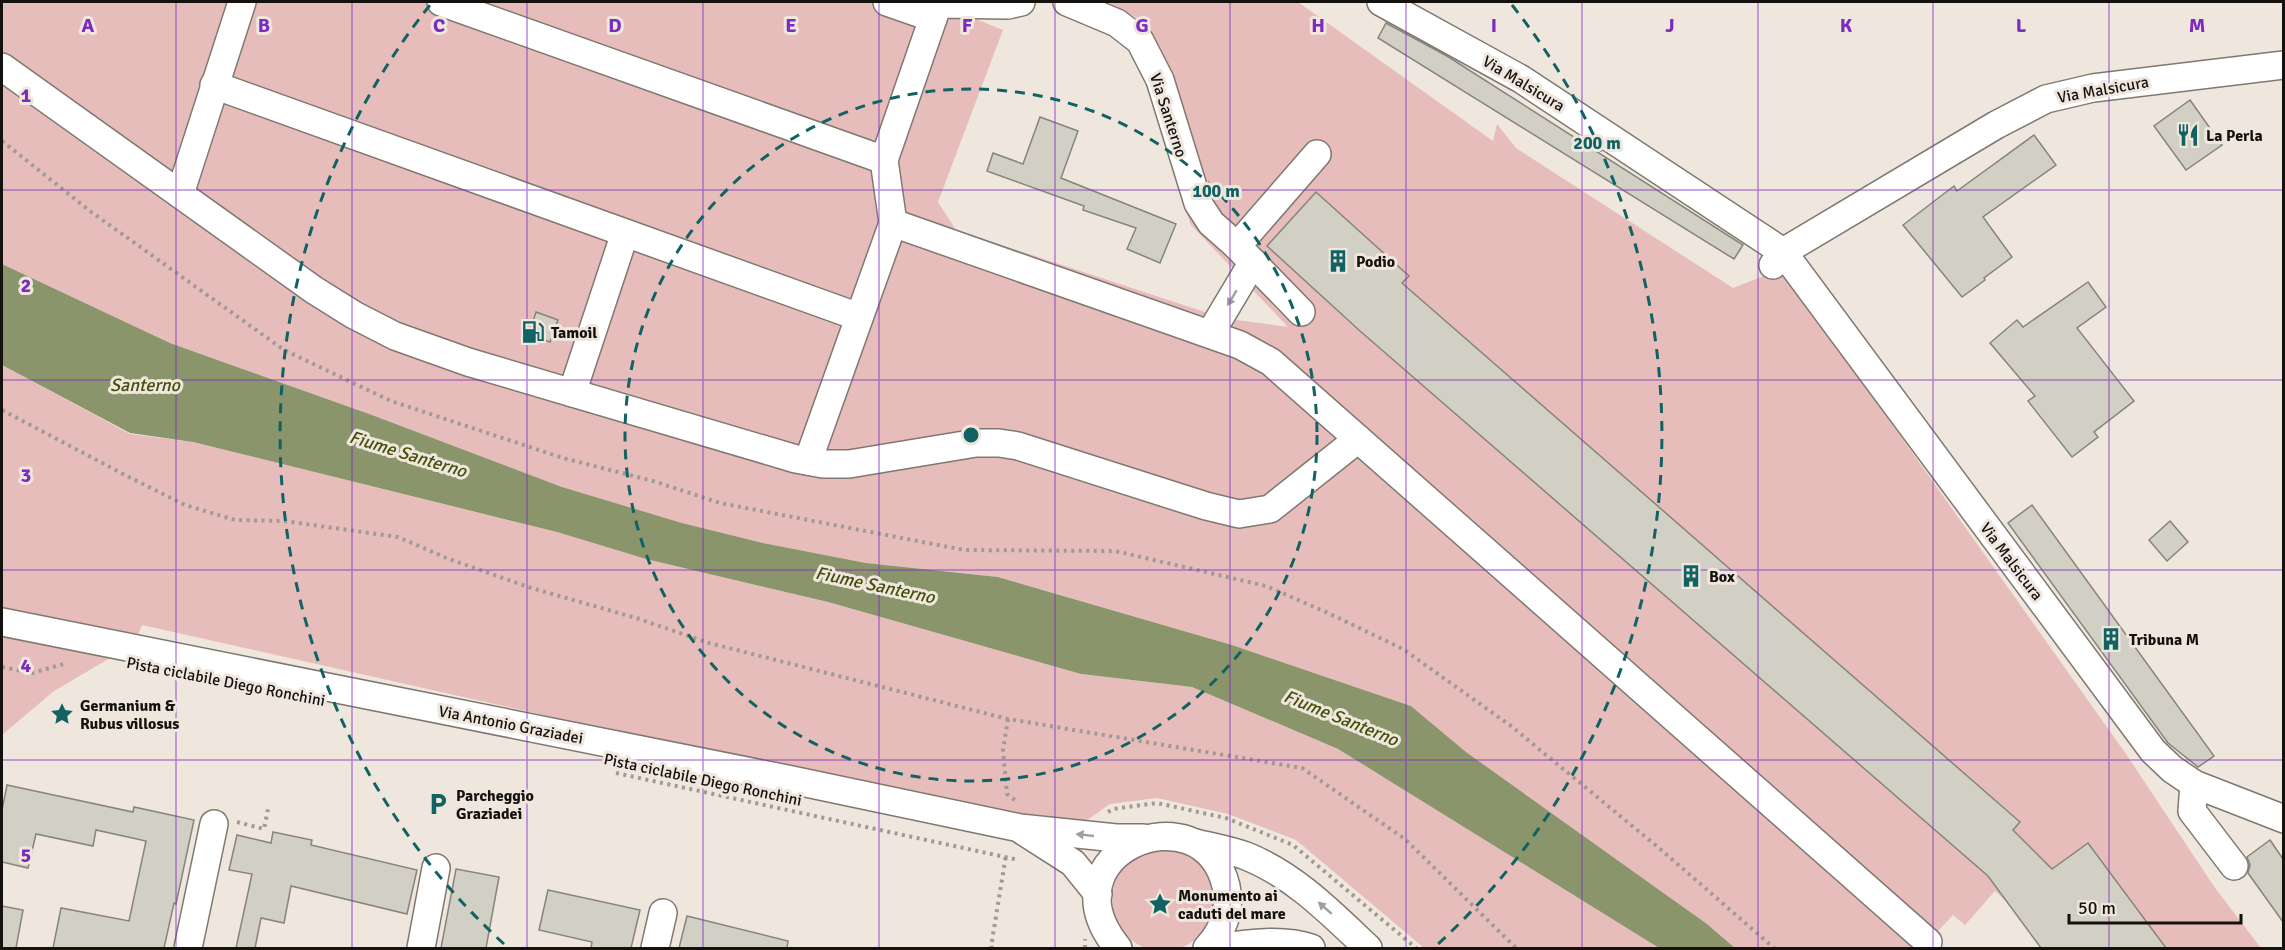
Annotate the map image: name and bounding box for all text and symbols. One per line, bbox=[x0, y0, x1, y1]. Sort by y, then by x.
text: A bbox=[82, 13, 95, 38]
text: B bbox=[258, 13, 270, 38]
text: C bbox=[433, 13, 445, 38]
text: D bbox=[608, 13, 622, 38]
text: E bbox=[785, 13, 797, 38]
text: F bbox=[962, 13, 973, 38]
text: G bbox=[1135, 13, 1149, 38]
text: H bbox=[1311, 13, 1325, 38]
text: I bbox=[1491, 13, 1497, 38]
text: J bbox=[1665, 13, 1675, 38]
text: K bbox=[1840, 13, 1853, 38]
text: L bbox=[2016, 13, 2027, 38]
text: M bbox=[2189, 13, 2205, 38]
street label: Via Malsicura bbox=[1479, 51, 1568, 116]
street label: Via Santerno bbox=[1145, 71, 1191, 160]
street label: Via Malsicura bbox=[2056, 72, 2150, 108]
text: 1 bbox=[21, 83, 32, 108]
restaurant icon: La Perla bbox=[2175, 122, 2201, 148]
place label: La Perla bbox=[2206, 126, 2263, 146]
text: 200 m bbox=[1573, 132, 1621, 154]
text: 100 m bbox=[1192, 180, 1240, 202]
building icon: Podio bbox=[1325, 248, 1351, 274]
place label: Podio bbox=[1356, 252, 1395, 272]
text: 2 bbox=[21, 273, 31, 298]
one-way arrow bbox=[1226, 290, 1237, 306]
fuel station icon: Tamoil bbox=[520, 319, 546, 345]
place label: Tamoil bbox=[551, 323, 597, 343]
water label: Santerno bbox=[110, 374, 182, 396]
centre of rings bbox=[961, 425, 981, 445]
water label: Fiume Santerno bbox=[347, 426, 471, 483]
text: 3 bbox=[21, 463, 31, 488]
street label: Via Malsicura bbox=[1975, 519, 2047, 605]
water label: Fiume Santerno bbox=[813, 562, 938, 609]
building icon: Box bbox=[1678, 563, 1704, 589]
place label: Box bbox=[1709, 567, 1735, 587]
building icon: Tribuna M bbox=[2098, 626, 2124, 652]
place label: Tribuna M bbox=[2129, 630, 2199, 650]
text: 4 bbox=[21, 653, 32, 678]
street label: Pista ciclabile Diego Ronchini bbox=[125, 653, 327, 711]
water label: Fiume Santerno bbox=[1281, 685, 1403, 752]
place label: Germanium & Rubus villosus bbox=[80, 696, 179, 734]
place icon: Germanium & Rubus villosus bbox=[49, 701, 75, 727]
street label: Via Antonio Graziadei bbox=[437, 701, 585, 749]
street label: Pista ciclabile Diego Ronchini bbox=[602, 749, 804, 811]
place label: Parcheggio Graziadei bbox=[456, 786, 534, 824]
parking icon: Parcheggio Graziadei bbox=[425, 791, 451, 817]
one-way arrow bbox=[1075, 830, 1094, 840]
text: 5 bbox=[21, 843, 31, 868]
place label: Monumento ai caduti del mare bbox=[1178, 886, 1286, 924]
scale bar bbox=[2069, 887, 2242, 925]
place icon: Monumento ai caduti del mare bbox=[1147, 891, 1173, 917]
text: 50 m bbox=[2078, 897, 2116, 919]
one-way arrow bbox=[1317, 902, 1333, 915]

